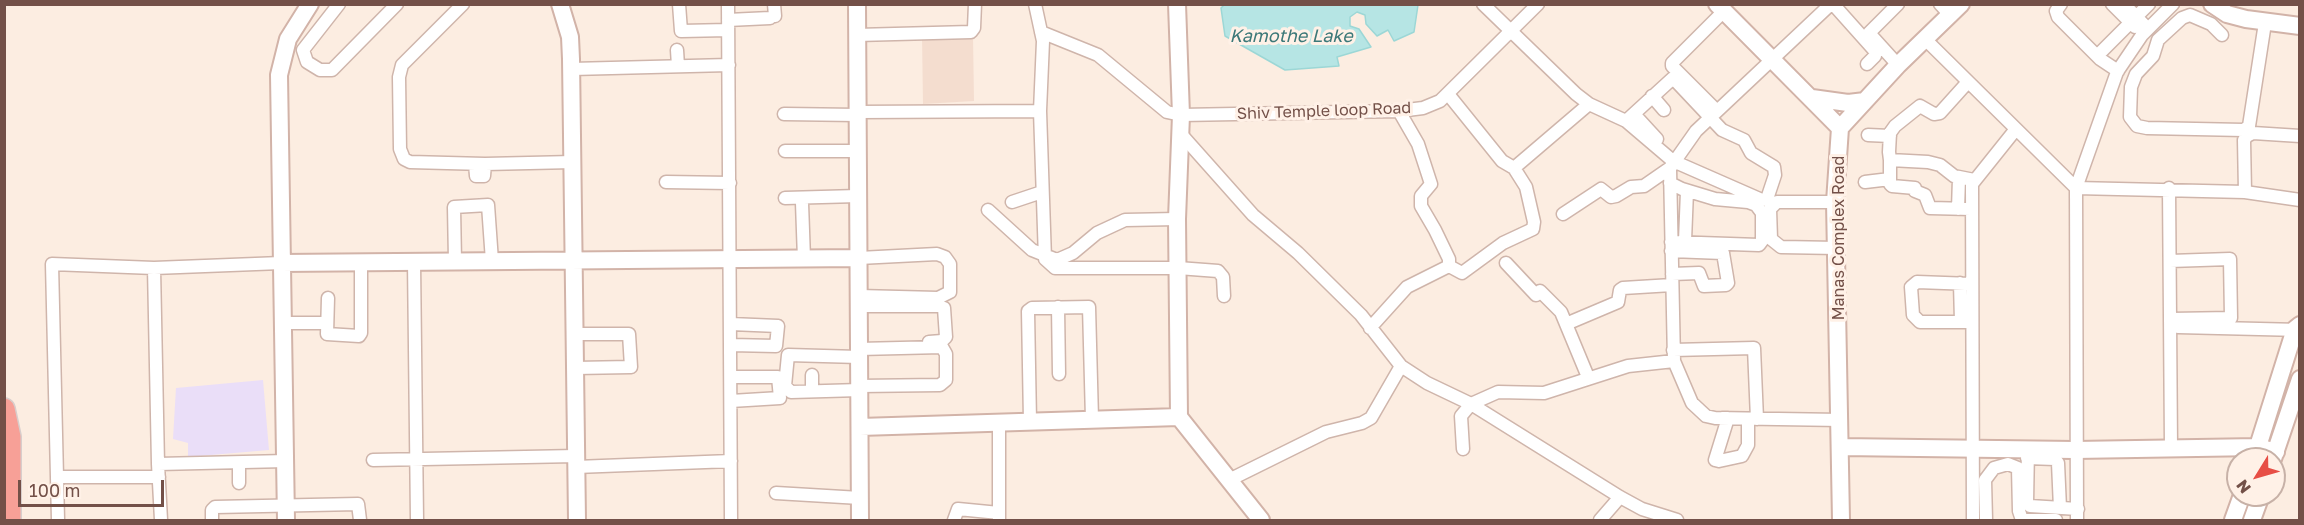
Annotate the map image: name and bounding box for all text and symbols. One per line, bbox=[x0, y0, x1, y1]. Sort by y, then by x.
water label: Kamothe Lake bbox=[1229, 25, 1353, 47]
street label: Shiv Temple loop Road bbox=[1236, 98, 1412, 124]
street label: Manas Complex Road bbox=[1829, 156, 1849, 320]
north arrow bbox=[2226, 447, 2286, 507]
scale bar bbox=[21, 468, 166, 506]
text: N bbox=[2232, 476, 2255, 498]
text: 100 m bbox=[29, 479, 80, 501]

